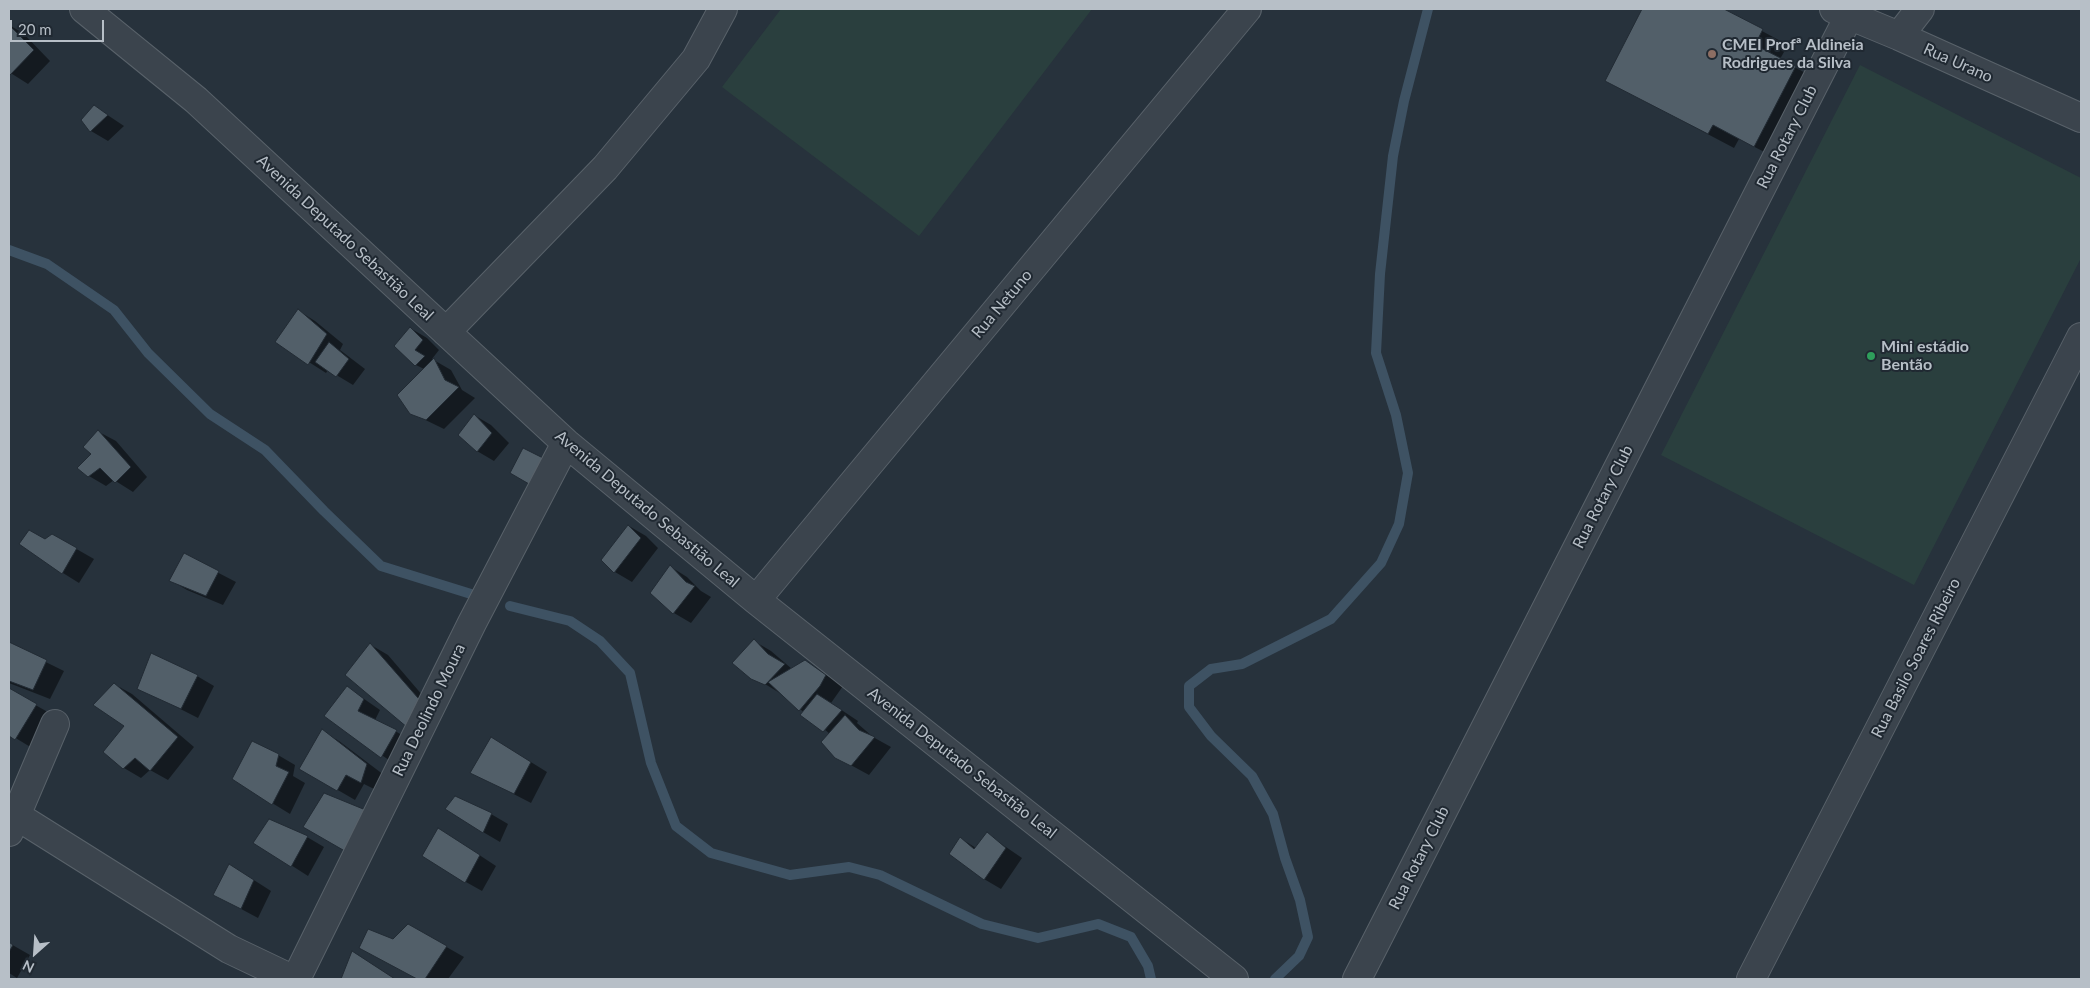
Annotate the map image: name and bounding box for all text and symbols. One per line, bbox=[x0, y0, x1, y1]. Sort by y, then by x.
scale bar bbox=[12, 10, 106, 42]
text: 20 m bbox=[18, 20, 52, 38]
place label: CMEI Profª Aldineia Rodrigues da Silva bbox=[1722, 35, 1864, 73]
street label: Rua Urano bbox=[1920, 39, 1996, 87]
marker: CMEI Profª Aldineia Rodrigues da Silva bbox=[1706, 48, 1718, 60]
street label: Rua Rotary Club bbox=[1753, 82, 1821, 192]
street label: Avenida Deputado Sebastião Leal bbox=[253, 151, 437, 325]
street label: Rua Netuno bbox=[968, 266, 1036, 342]
place label: Mini estádio Bentão bbox=[1881, 337, 1969, 375]
marker: Mini estádio Bentão bbox=[1865, 350, 1877, 362]
street label: Avenida Deputado Sebastião Leal bbox=[551, 426, 743, 592]
street label: Rua Rotary Club bbox=[1569, 442, 1637, 552]
street label: Rua Basilo Soares Ribeiro bbox=[1867, 575, 1965, 741]
street label: Rua Deolindo Moura bbox=[389, 641, 469, 779]
street label: Avenida Deputado Sebastião Leal bbox=[864, 683, 1060, 843]
street label: Rua Rotary Club bbox=[1385, 803, 1453, 913]
north arrow bbox=[10, 928, 60, 978]
text: N bbox=[20, 957, 37, 977]

